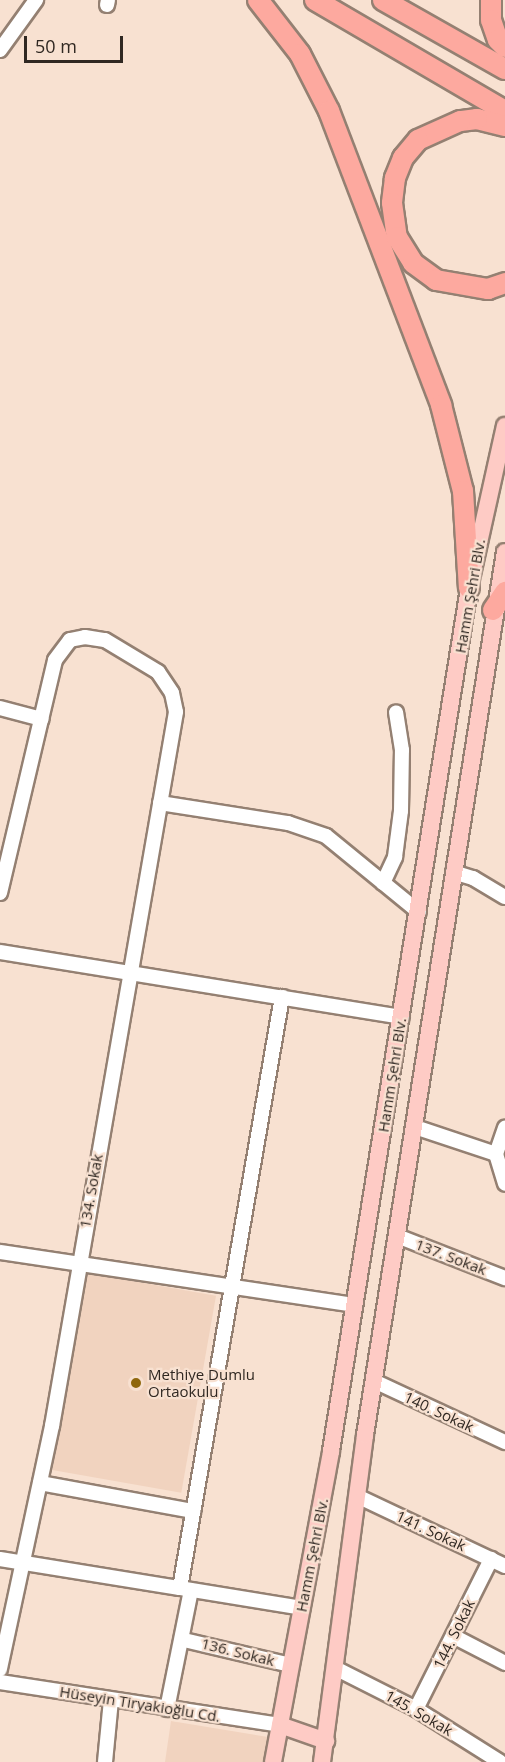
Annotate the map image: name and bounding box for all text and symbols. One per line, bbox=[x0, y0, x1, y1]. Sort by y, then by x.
scale bar bbox=[27, 24, 126, 62]
text: 50 m bbox=[35, 34, 77, 58]
street label: Hamm Şehri Blv. bbox=[451, 537, 489, 655]
street label: Hamm Şehri Blv. bbox=[374, 1016, 410, 1134]
street label: 134. Sokak bbox=[76, 1153, 106, 1229]
street label: 137. Sokak bbox=[413, 1235, 489, 1279]
place label: Methiye Dumlu Ortaokulu bbox=[148, 1365, 255, 1400]
marker: Methiye Dumlu Ortaokulu bbox=[129, 1376, 143, 1390]
street label: 140. Sokak bbox=[401, 1388, 477, 1436]
street label: Hamm Şehri Blv. bbox=[292, 1497, 332, 1613]
street label: 141. Sokak bbox=[393, 1507, 469, 1555]
street label: 144. Sokak bbox=[429, 1596, 479, 1672]
street label: 136. Sokak bbox=[199, 1634, 277, 1670]
street label: Hüseyin Tiryakioğlu Cd. bbox=[58, 1682, 222, 1726]
street label: 145. Sokak bbox=[382, 1686, 456, 1740]

